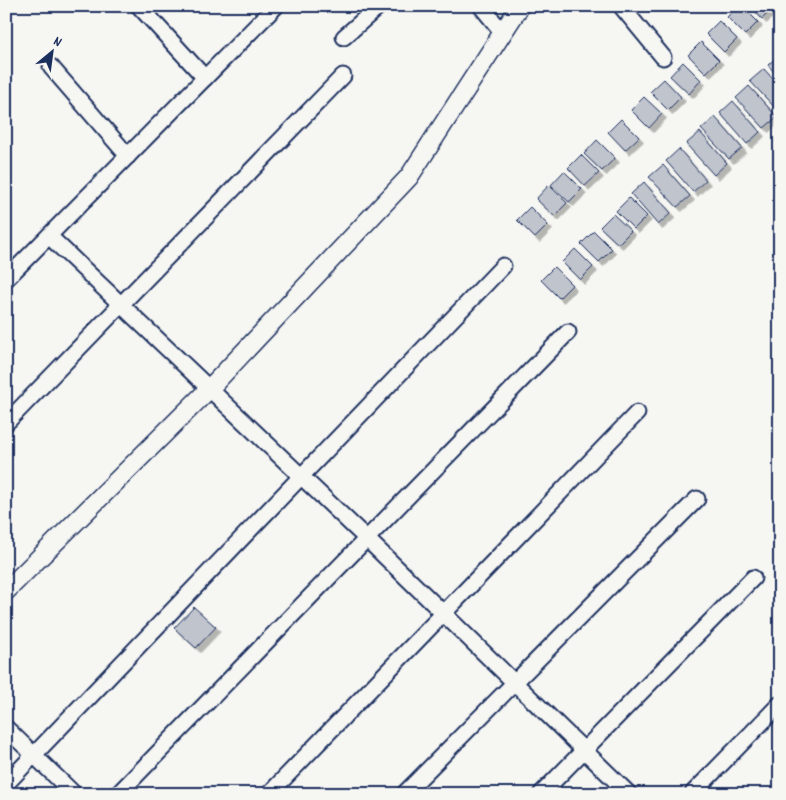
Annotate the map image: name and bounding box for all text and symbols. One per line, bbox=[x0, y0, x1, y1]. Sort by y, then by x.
north arrow bbox=[28, 28, 78, 78]
text: N bbox=[49, 32, 65, 53]

